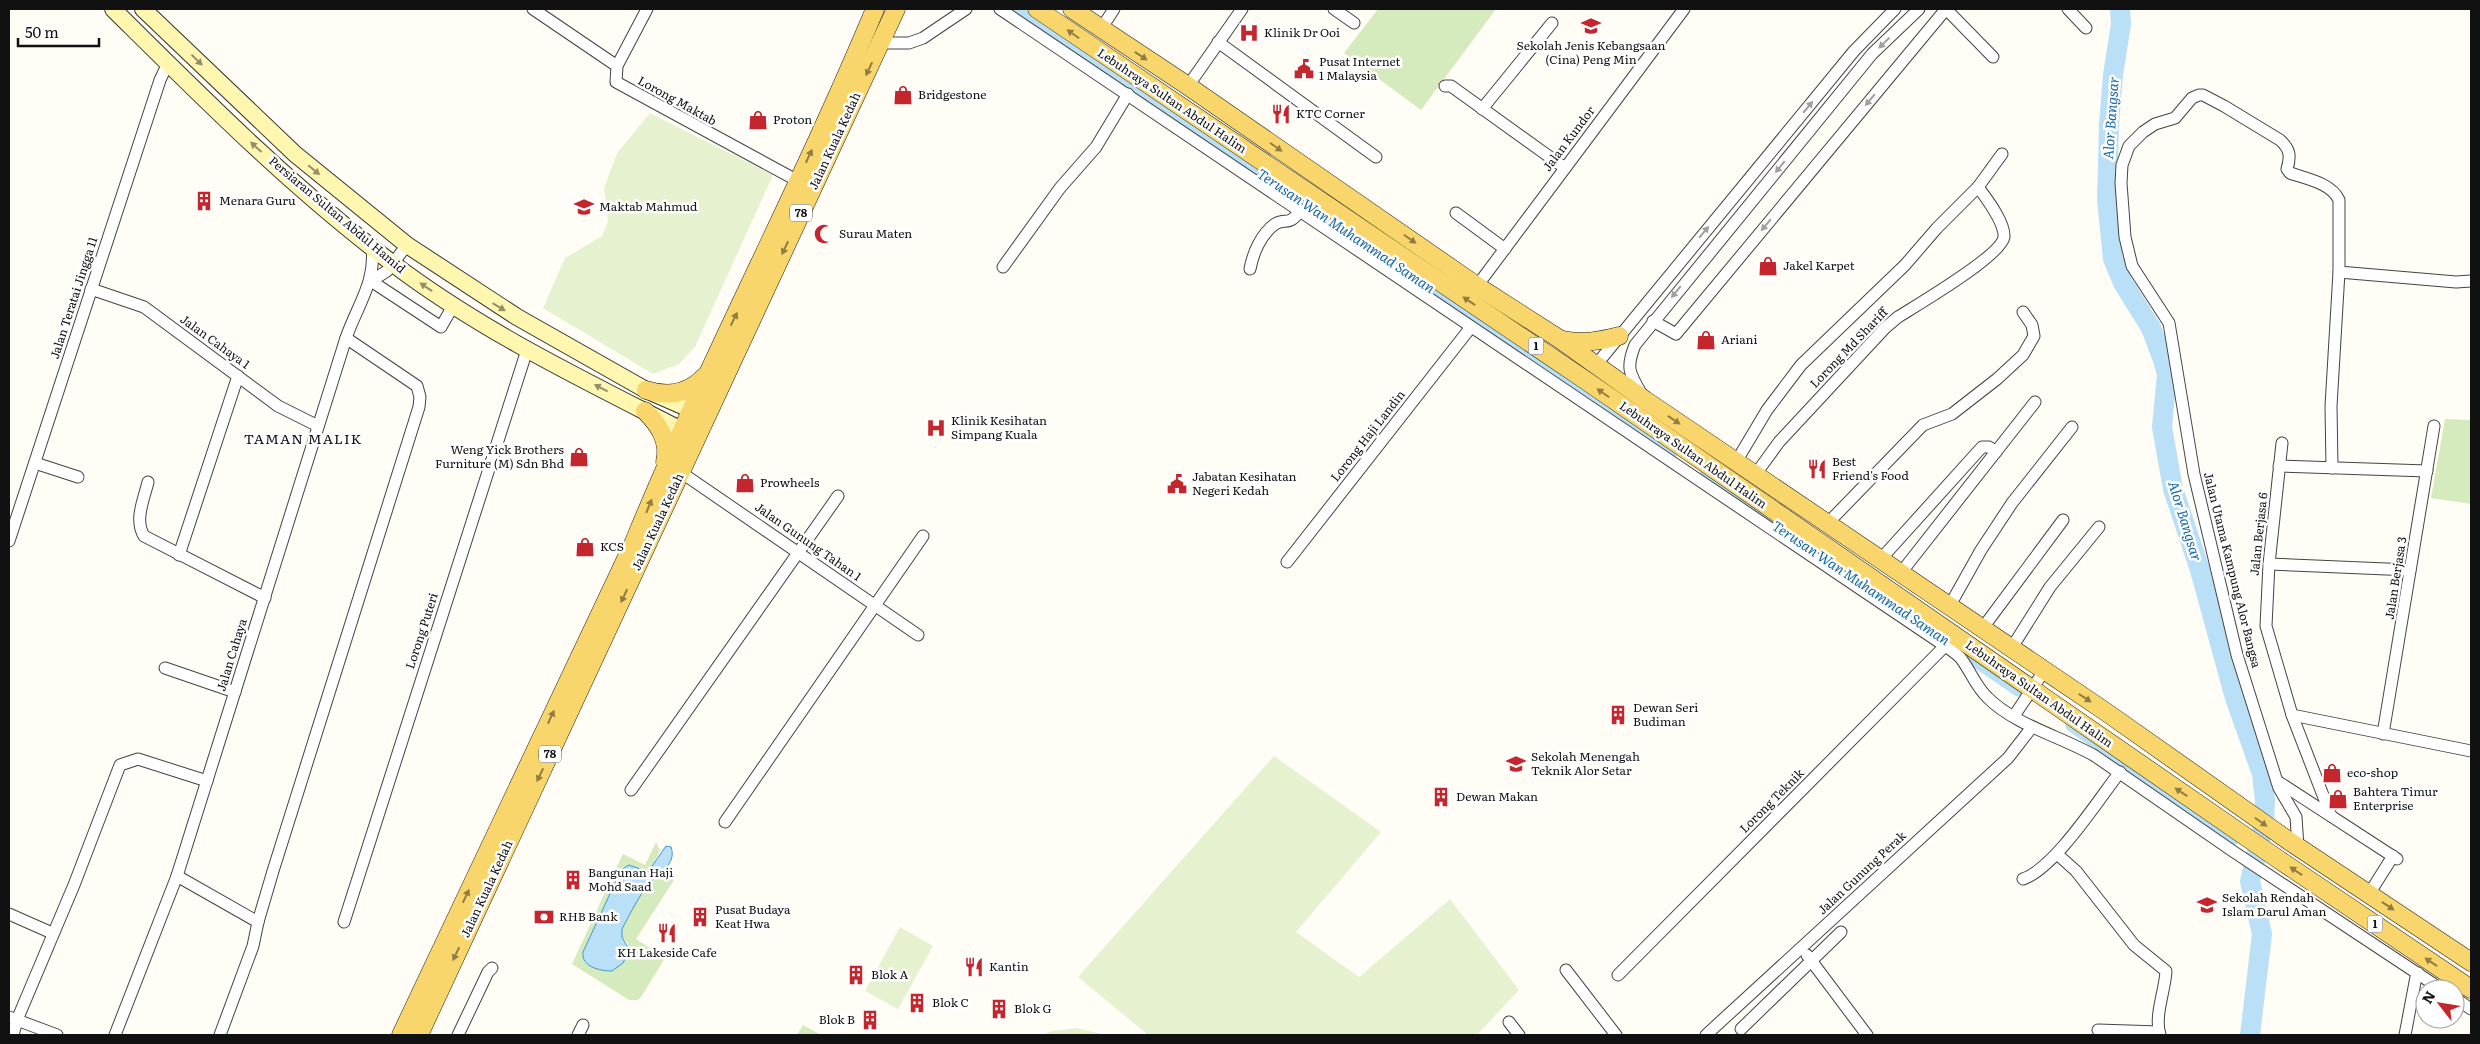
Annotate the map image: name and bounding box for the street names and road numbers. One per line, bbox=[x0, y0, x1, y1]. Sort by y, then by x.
street label: Lebuhraya Sultan Abdul Halim bbox=[1094, 43, 1251, 157]
street label: Lorong Maktab bbox=[635, 71, 720, 129]
street label: Jalan Kuala Kedah bbox=[804, 89, 865, 192]
street label: Jalan Kundor bbox=[1538, 102, 1599, 175]
street label: Persiaran Sultan Abdul Hamid bbox=[265, 152, 410, 277]
road number: 78 bbox=[790, 204, 812, 222]
street label: Jalan Teratai Jingga 11 bbox=[45, 234, 101, 361]
street label: Lorong Md Shariff bbox=[1805, 302, 1892, 391]
street label: Jalan Cahaya 1 bbox=[177, 310, 254, 373]
road number: 1 bbox=[1528, 338, 1544, 354]
street label: Lorong Haji Landin bbox=[1326, 386, 1409, 485]
street label: Lebuhraya Sultan Abdul Halim bbox=[1616, 396, 1771, 512]
street label: Jalan Kuala Kedah bbox=[627, 470, 688, 573]
street label: Jalan Utama Kampung Alor Bangsa bbox=[2200, 470, 2266, 670]
street label: Jalan Berjasa 6 bbox=[2245, 491, 2271, 576]
street label: Jalan Gunung Tahan 1 bbox=[752, 498, 866, 585]
street label: Jalan Berjasa 3 bbox=[2380, 535, 2410, 621]
street label: Lorong Puteri bbox=[400, 590, 442, 671]
street label: Jalan Cahaya bbox=[211, 616, 251, 693]
street label: Lebuhraya Sultan Abdul Halim bbox=[1962, 635, 2117, 751]
road number: 78 bbox=[539, 746, 561, 762]
street label: Lorong Teknik bbox=[1735, 764, 1808, 837]
street label: Jalan Gunung Perak bbox=[1813, 826, 1910, 918]
street label: Jalan Kuala Kedah bbox=[456, 837, 517, 940]
road number: 1 bbox=[2368, 916, 2382, 932]

